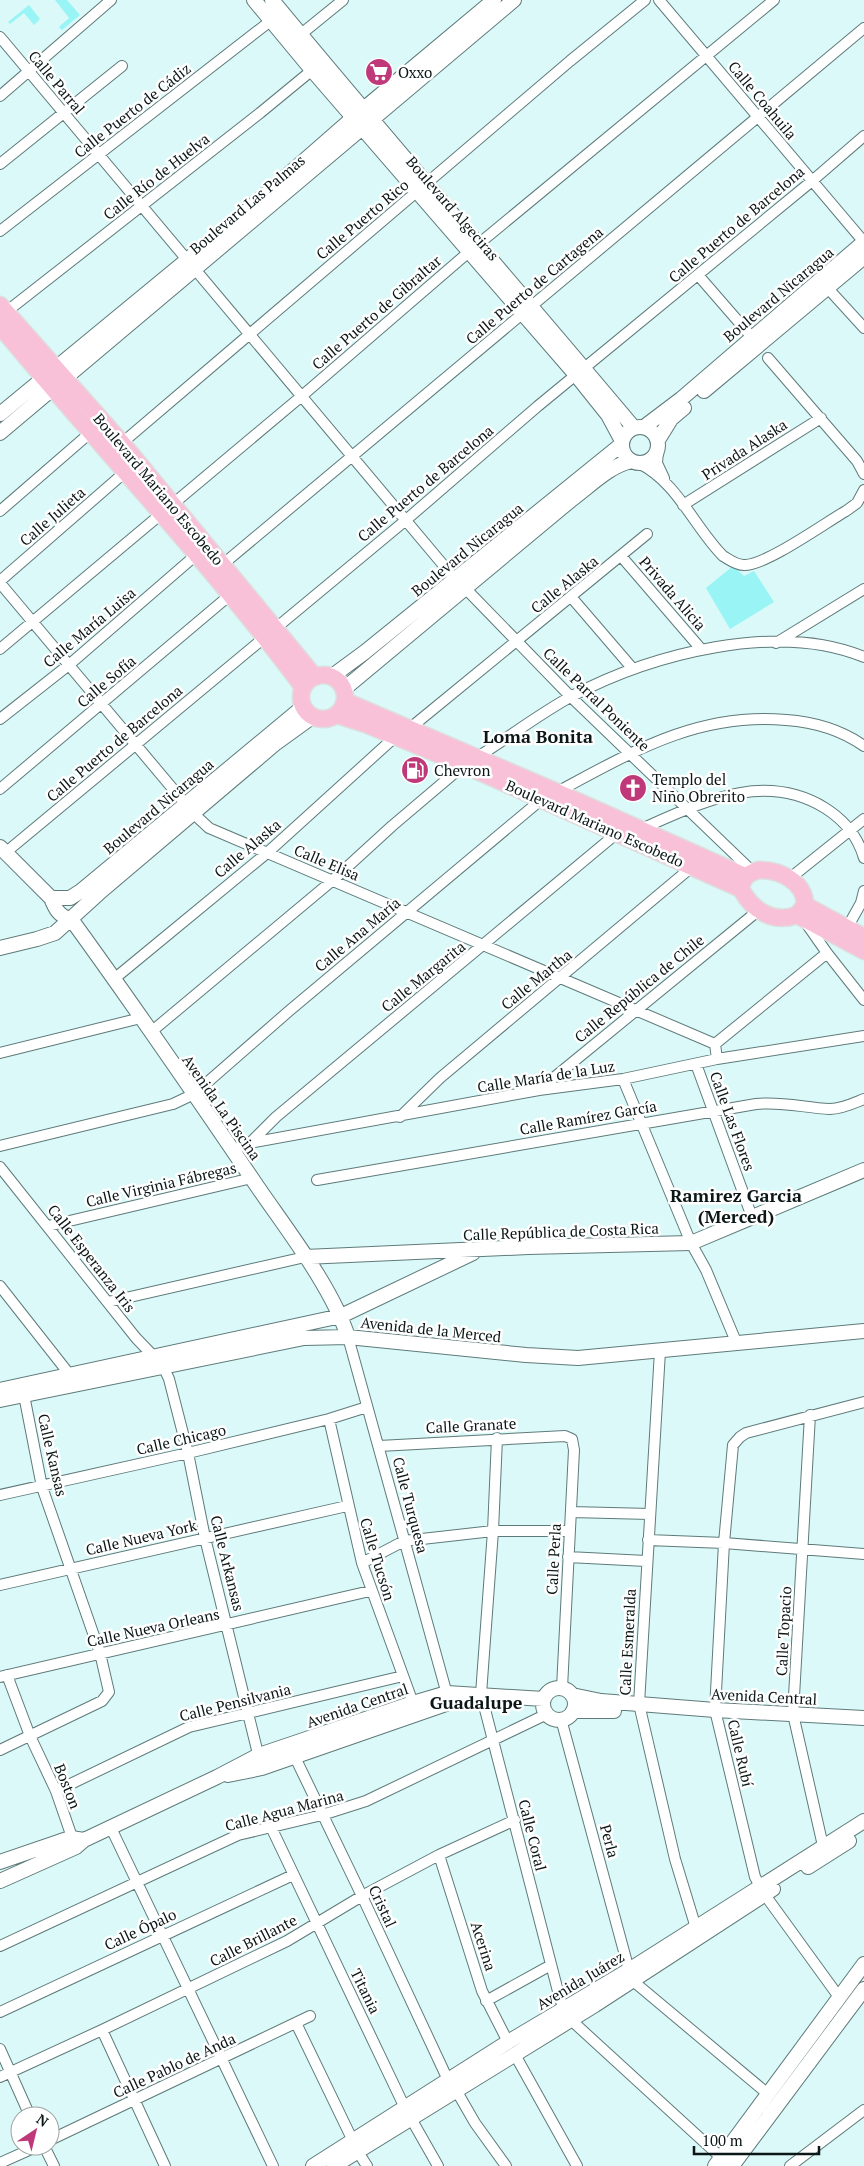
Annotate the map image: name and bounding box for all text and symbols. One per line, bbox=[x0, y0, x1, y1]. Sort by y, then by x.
street label: Calle Parral bbox=[24, 46, 90, 118]
supermarket icon: Oxxo bbox=[364, 57, 394, 87]
street label: Calle Coahuila bbox=[724, 57, 802, 144]
street label: Calle Puerto de Cádiz bbox=[70, 58, 194, 162]
place label: Oxxo bbox=[398, 62, 432, 82]
street label: Calle Río de Huelva bbox=[99, 128, 214, 224]
street label: Boulevard Las Palmas bbox=[185, 150, 309, 258]
street label: Boulevard Algeciras bbox=[402, 152, 504, 264]
street label: Calle Puerto de Barcelona bbox=[664, 161, 808, 287]
street label: Calle Puerto Rico bbox=[312, 174, 412, 264]
street label: Calle Puerto de Cartagena bbox=[461, 221, 607, 348]
street label: Boulevard Nicaragua bbox=[719, 242, 838, 346]
street label: Calle Puerto de Gibraltar bbox=[307, 250, 445, 374]
street label: Boulevard Mariano Escobedo bbox=[89, 409, 229, 569]
street label: Privada Alaska bbox=[698, 414, 791, 484]
street label: Calle Puerto de Barcelona bbox=[353, 420, 497, 546]
street label: Calle Julieta bbox=[15, 482, 89, 550]
street label: Boulevard Nicaragua bbox=[407, 497, 527, 600]
street label: Calle Alaska bbox=[526, 550, 602, 617]
street label: Privada Alicia bbox=[635, 552, 711, 635]
street label: Calle María Luisa bbox=[39, 582, 140, 672]
street label: Calle Parral Poniente bbox=[539, 643, 655, 755]
street label: Calle Sofía bbox=[72, 650, 140, 711]
street label: Calle Puerto de Barcelona bbox=[42, 680, 186, 806]
district label: Loma Bonita bbox=[483, 724, 593, 748]
street label: Boulevard Nicaragua bbox=[99, 754, 218, 858]
fuel station icon: Chevron bbox=[400, 755, 430, 785]
place label: Chevron bbox=[434, 760, 490, 780]
place label: Templo del Niño Obrerito bbox=[652, 769, 745, 806]
church icon: Templo del Niño Obrerito bbox=[618, 773, 648, 803]
street label: Boulevard Mariano Escobedo bbox=[503, 775, 687, 871]
street label: Calle Alaska bbox=[209, 814, 285, 882]
street label: Calle Elisa bbox=[291, 839, 363, 885]
street label: Calle Ana María bbox=[310, 892, 404, 976]
street label: Calle República de Chile bbox=[570, 929, 708, 1047]
street label: Calle Margarita bbox=[377, 936, 470, 1016]
street label: Calle Martha bbox=[496, 944, 576, 1014]
street label: Avenida La Piscina bbox=[178, 1050, 266, 1164]
street label: Calle María de la Luz bbox=[476, 1055, 616, 1097]
street label: Calle Las Flores bbox=[706, 1069, 760, 1173]
street label: Calle Ramírez García bbox=[518, 1095, 659, 1139]
street label: Calle Virginia Fábregas bbox=[84, 1157, 238, 1211]
district label: Ramirez Garcia (Merced) bbox=[670, 1183, 802, 1228]
street label: Calle Esperanza Iris bbox=[44, 1200, 140, 1316]
street label: Calle República de Costa Rica bbox=[463, 1218, 660, 1244]
street label: Avenida de la Merced bbox=[360, 1312, 502, 1346]
street label: Calle Kansas bbox=[34, 1412, 72, 1498]
street label: Calle Granate bbox=[425, 1413, 517, 1437]
street label: Calle Chicago bbox=[134, 1419, 228, 1459]
street label: Calle Turquesa bbox=[389, 1455, 434, 1556]
street label: Calle Arkansas bbox=[206, 1513, 250, 1613]
street label: Calle Nueva York bbox=[84, 1514, 199, 1559]
street label: Calle Tucsón bbox=[356, 1515, 400, 1603]
street label: Calle Perla bbox=[541, 1522, 565, 1595]
street label: Calle Topacio bbox=[771, 1586, 795, 1676]
street label: Calle Esmeralda bbox=[614, 1588, 640, 1696]
street label: Calle Nueva Orleans bbox=[85, 1603, 221, 1651]
street label: Calle Pensilvania bbox=[177, 1678, 293, 1726]
street label: Avenida Central bbox=[304, 1678, 410, 1732]
street label: Avenida Central bbox=[710, 1683, 818, 1709]
district label: Guadalupe bbox=[430, 1690, 523, 1714]
street label: Calle Rubí bbox=[724, 1717, 759, 1789]
street label: Boston bbox=[50, 1761, 86, 1812]
street label: Calle Agua Marina bbox=[223, 1784, 346, 1835]
street label: Calle Coral bbox=[514, 1797, 552, 1873]
street label: Perla bbox=[596, 1822, 624, 1860]
street label: Cristal bbox=[365, 1882, 401, 1930]
street label: Calle Ópalo bbox=[101, 1904, 179, 1954]
street label: Calle Brillante bbox=[206, 1909, 300, 1971]
street label: Acerina bbox=[467, 1919, 501, 1974]
street label: Avenida Juárez bbox=[533, 1946, 627, 2014]
street label: Titania bbox=[347, 1965, 386, 2017]
street label: Calle Pablo de Anda bbox=[110, 2028, 239, 2102]
north arrow bbox=[10, 2106, 60, 2156]
text: N bbox=[33, 2109, 53, 2131]
scale bar bbox=[694, 2124, 819, 2156]
text: 100 m bbox=[702, 2130, 743, 2150]

